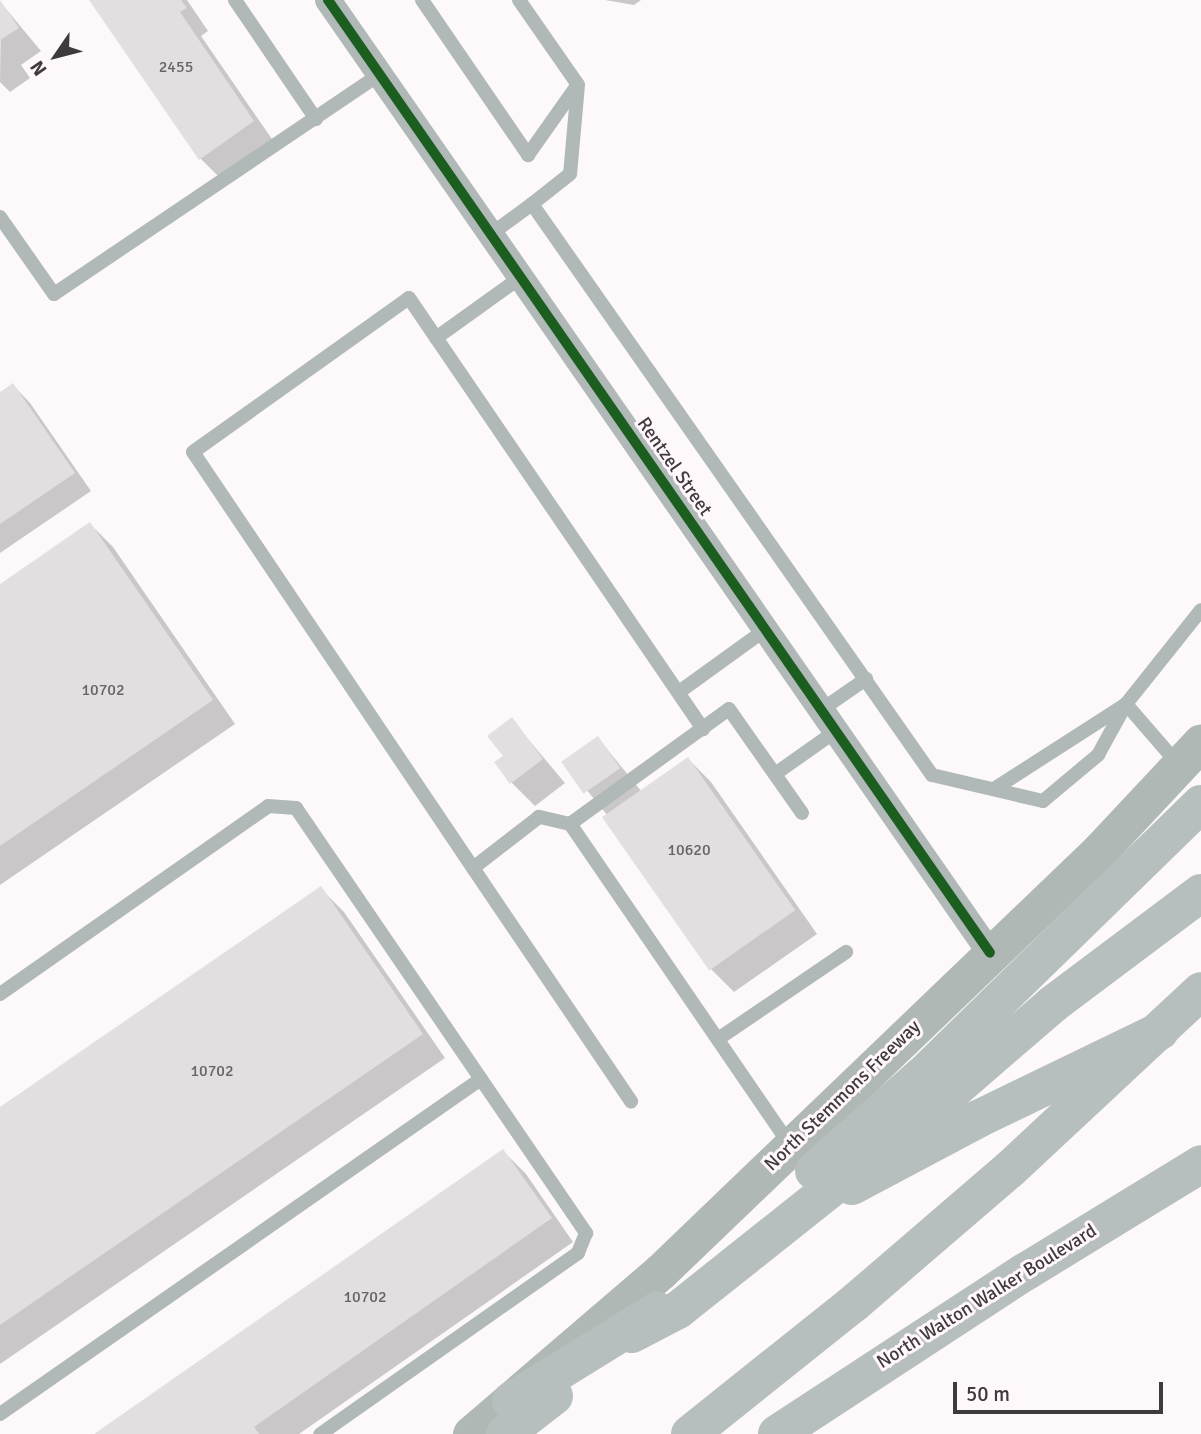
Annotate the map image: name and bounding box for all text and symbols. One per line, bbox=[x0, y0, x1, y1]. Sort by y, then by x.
north arrow bbox=[21, 21, 91, 91]
text: N bbox=[25, 56, 52, 80]
house number: 2455 bbox=[159, 57, 193, 77]
street label: Rentzel Street bbox=[632, 413, 716, 521]
house number: 10702 bbox=[81, 680, 125, 700]
house number: 10620 bbox=[667, 840, 711, 860]
street label: North Stemmons Freeway bbox=[760, 1016, 926, 1176]
house number: 10702 bbox=[190, 1061, 234, 1081]
street label: North Walton Walker Boulevard bbox=[873, 1220, 1101, 1374]
house number: 10702 bbox=[343, 1287, 387, 1307]
scale bar bbox=[956, 1368, 1166, 1412]
text: 50 m bbox=[966, 1381, 1010, 1407]

